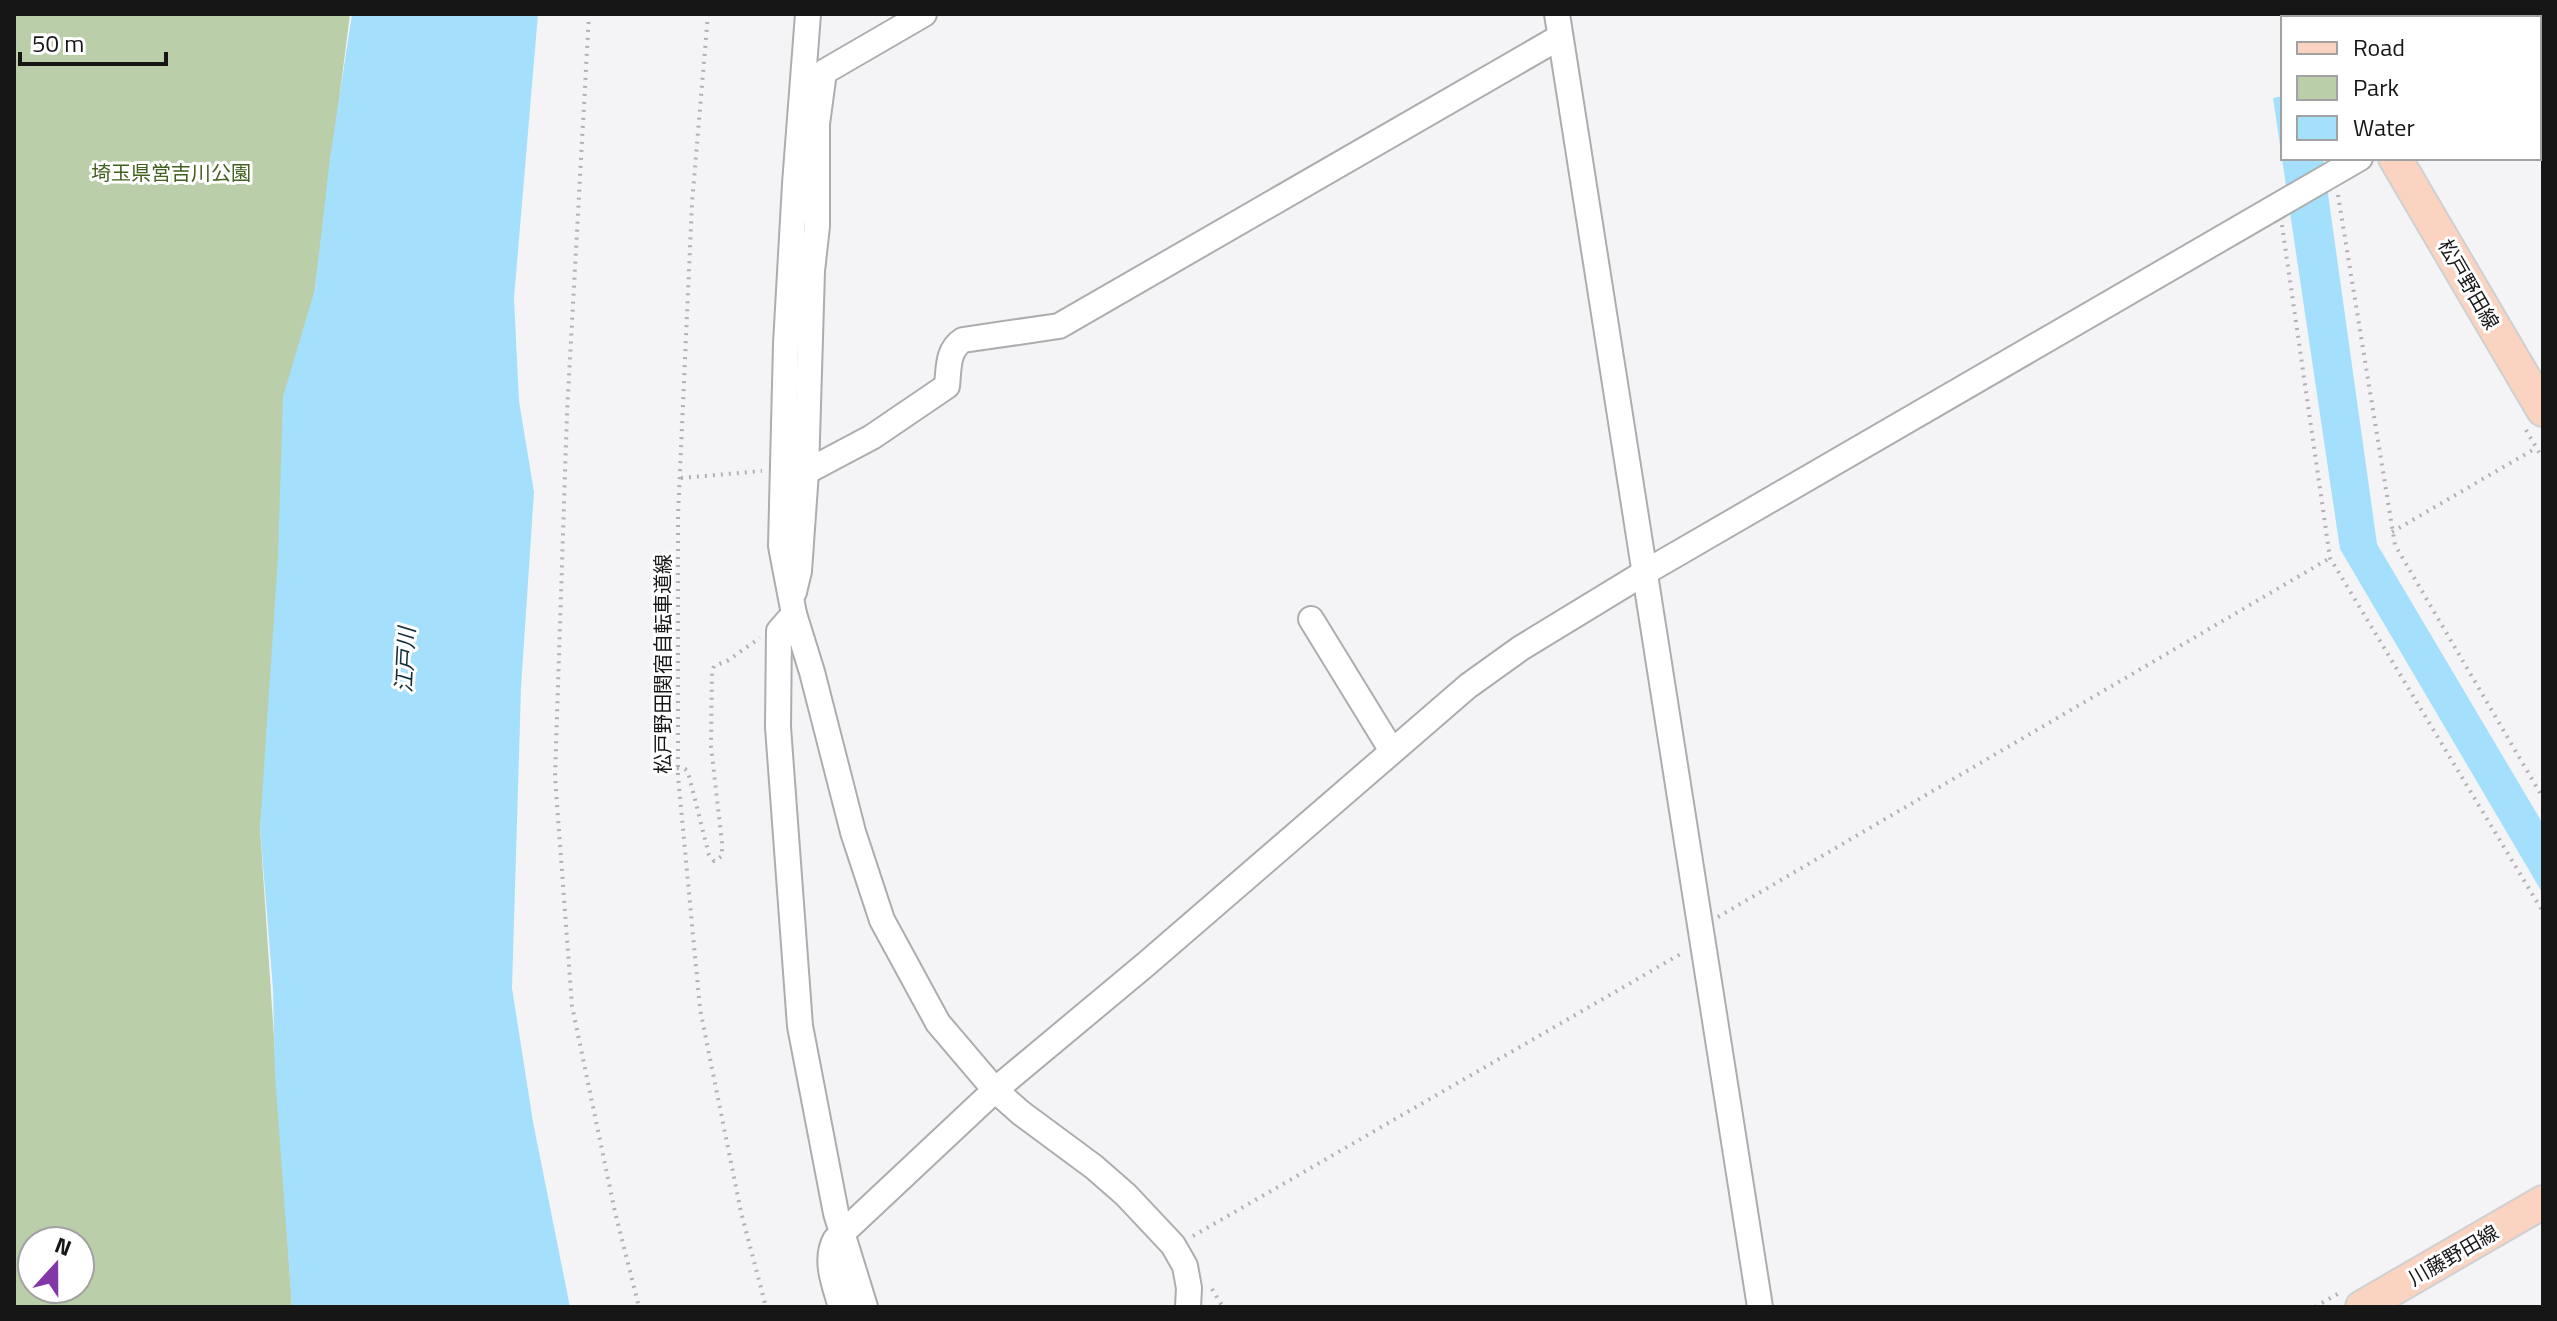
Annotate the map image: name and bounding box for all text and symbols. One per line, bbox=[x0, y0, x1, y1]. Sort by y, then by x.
scale bar bbox=[20, 16, 166, 66]
legend bbox=[2281, 16, 2541, 160]
text: 50 m bbox=[32, 25, 84, 61]
text: Road bbox=[2353, 29, 2405, 65]
text: Park bbox=[2353, 69, 2399, 105]
text: Water bbox=[2353, 109, 2415, 145]
park label: 埼玉県営吉川公園 bbox=[91, 157, 251, 188]
street label: 松戸野田線 bbox=[2431, 233, 2507, 335]
street label: 松戸野田関宿自転車道線 bbox=[647, 554, 678, 774]
water label: 江戸川 bbox=[386, 624, 424, 694]
street label: 川藤野田線 bbox=[2402, 1217, 2504, 1293]
north arrow bbox=[16, 1225, 96, 1305]
text: N bbox=[50, 1228, 76, 1265]

